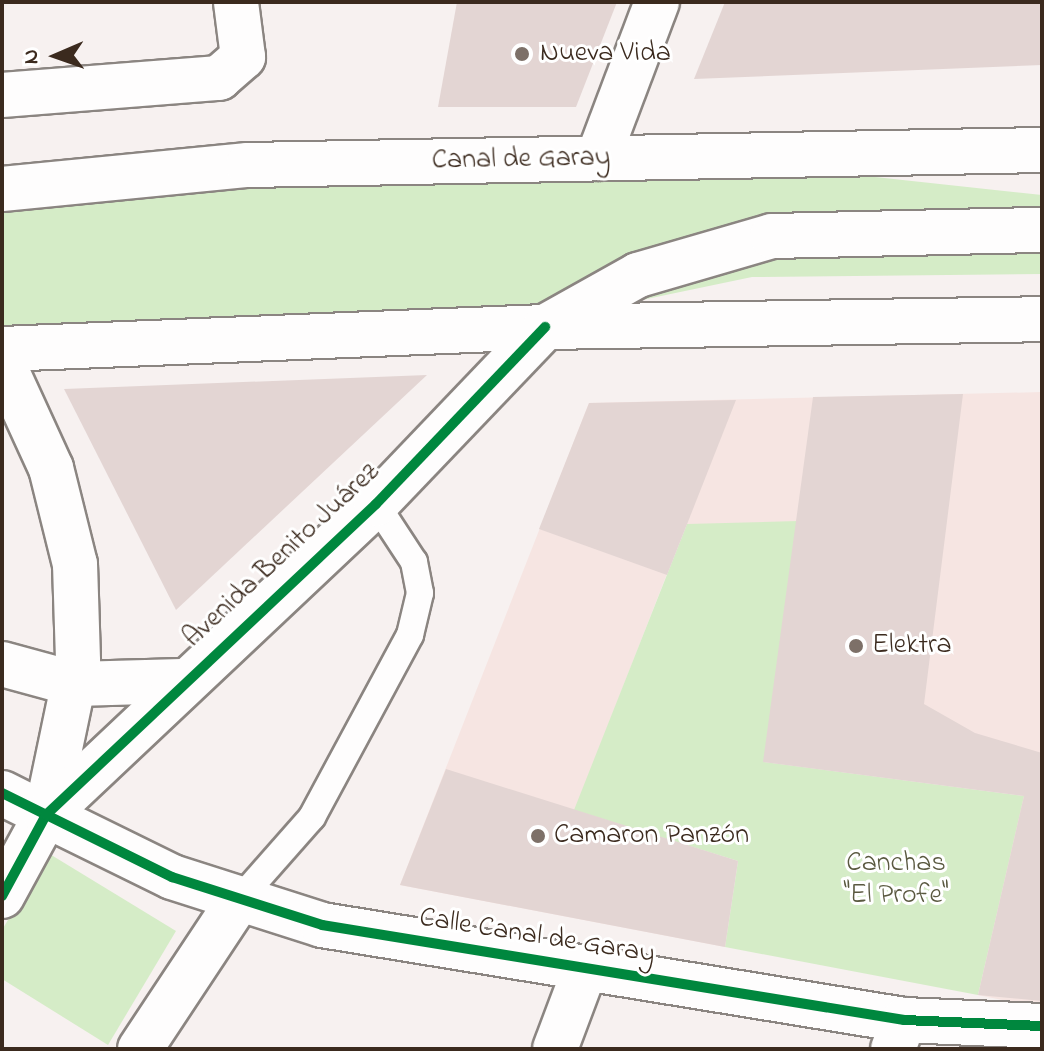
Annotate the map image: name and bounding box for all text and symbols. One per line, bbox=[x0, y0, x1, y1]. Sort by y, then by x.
north arrow bbox=[16, 16, 96, 96]
place label: Nueva Vida bbox=[540, 37, 671, 71]
marker: Nueva Vida bbox=[511, 43, 533, 65]
text: N bbox=[16, 49, 48, 65]
street label: Canal de Garay bbox=[431, 142, 611, 178]
street label: Avenida Benito Juárez bbox=[177, 456, 387, 656]
place label: Elektra bbox=[872, 629, 952, 663]
marker: Elektra bbox=[847, 637, 865, 655]
place label: Camaron Panzón bbox=[554, 819, 749, 853]
marker: Camaron Panzón bbox=[529, 827, 547, 845]
park label: Canchas "El Profe" bbox=[843, 847, 949, 913]
street label: Calle Canal de Garay bbox=[417, 902, 657, 972]

